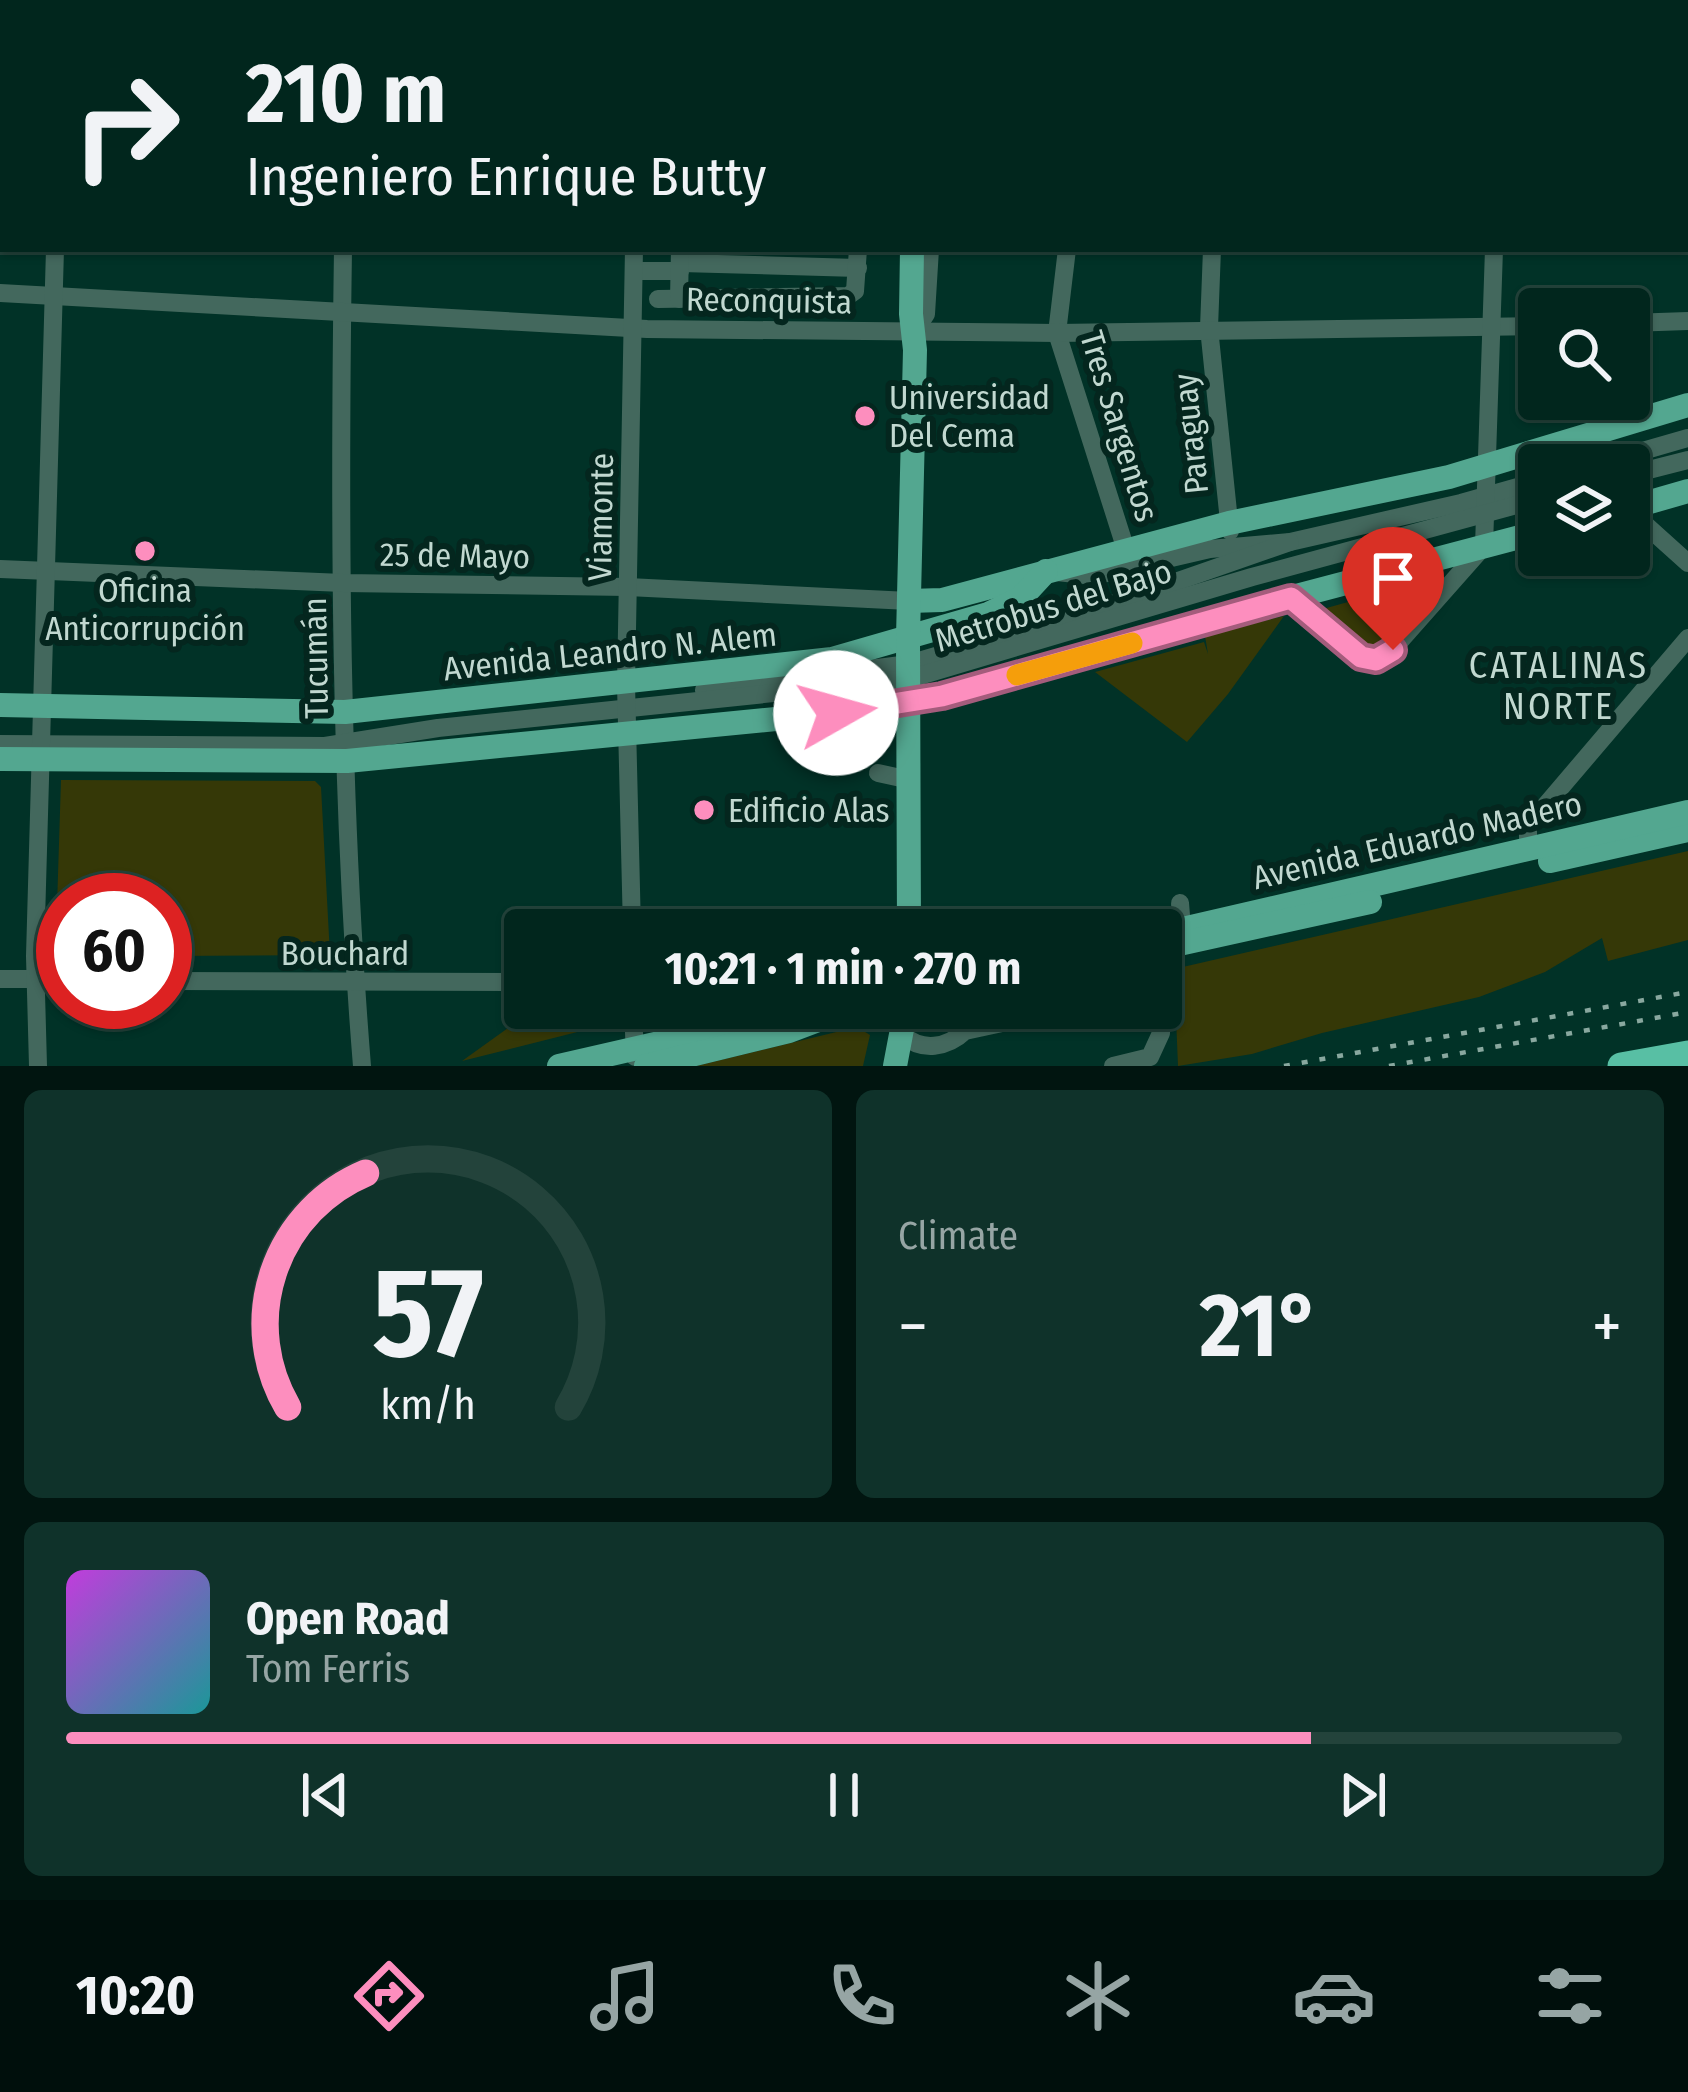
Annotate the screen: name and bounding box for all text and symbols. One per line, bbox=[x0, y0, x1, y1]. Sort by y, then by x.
text: 210 m bbox=[246, 43, 446, 144]
icon: right bbox=[48, 48, 204, 204]
text: Ingeniero Enrique Butty bbox=[246, 145, 766, 209]
street label: Reconquista bbox=[686, 280, 852, 322]
map controls bbox=[1518, 288, 1650, 576]
button: search bbox=[1518, 288, 1650, 420]
street label: Tres Sargentos bbox=[1071, 326, 1167, 526]
street label: Paraguay bbox=[1165, 371, 1217, 496]
place label: Universidad Del Cema bbox=[889, 378, 1050, 456]
marker: Universidad Del Cema bbox=[852, 403, 878, 429]
button: layers bbox=[1518, 444, 1650, 576]
street label: Viamonte bbox=[580, 453, 622, 581]
pin bbox=[1342, 527, 1444, 650]
street label: 25 de Mayo bbox=[379, 535, 530, 577]
marker: Oficina Anticorrupción bbox=[132, 538, 158, 564]
icon: arrive bbox=[1360, 545, 1426, 611]
street label: Metrobus del Bajo bbox=[930, 551, 1176, 661]
place label: Oficina Anticorrupción bbox=[45, 571, 245, 649]
street label: Tucumán bbox=[295, 597, 337, 719]
street label: Avenida Leandro N. Alem bbox=[442, 615, 779, 689]
district label: CATALINAS NORTE bbox=[1469, 644, 1649, 729]
position arrow bbox=[773, 650, 899, 776]
street label: Avenida Eduardo Madero bbox=[1249, 784, 1586, 898]
place label: Edificio Alas bbox=[728, 791, 890, 831]
marker: Edificio Alas bbox=[691, 797, 717, 823]
speed limit sign: 60 bbox=[36, 873, 192, 1029]
street label: Bouchard bbox=[281, 934, 409, 974]
text: 10:21 · 1 min · 270 m bbox=[665, 942, 1021, 996]
text: Climate bbox=[898, 1213, 1018, 1259]
text: 57 bbox=[372, 1239, 484, 1389]
text: 21° bbox=[1200, 1272, 1320, 1380]
text: − bbox=[898, 1287, 928, 1366]
text: + bbox=[1592, 1287, 1622, 1366]
text: km/h bbox=[380, 1379, 476, 1430]
text: Open Road bbox=[246, 1592, 450, 1646]
text: Tom Ferris bbox=[246, 1646, 410, 1692]
icon: previous bbox=[292, 1762, 358, 1828]
icon: pause bbox=[811, 1762, 877, 1828]
icon: next bbox=[1330, 1762, 1396, 1828]
icon: directions bbox=[347, 1954, 431, 2038]
icon: music bbox=[583, 1954, 667, 2038]
icon: phone bbox=[820, 1954, 904, 2038]
icon: climate bbox=[1056, 1954, 1140, 2038]
icon: car bbox=[1292, 1954, 1376, 2038]
icon: filters bbox=[1528, 1954, 1612, 2038]
text: 10:20 bbox=[76, 1964, 195, 2028]

